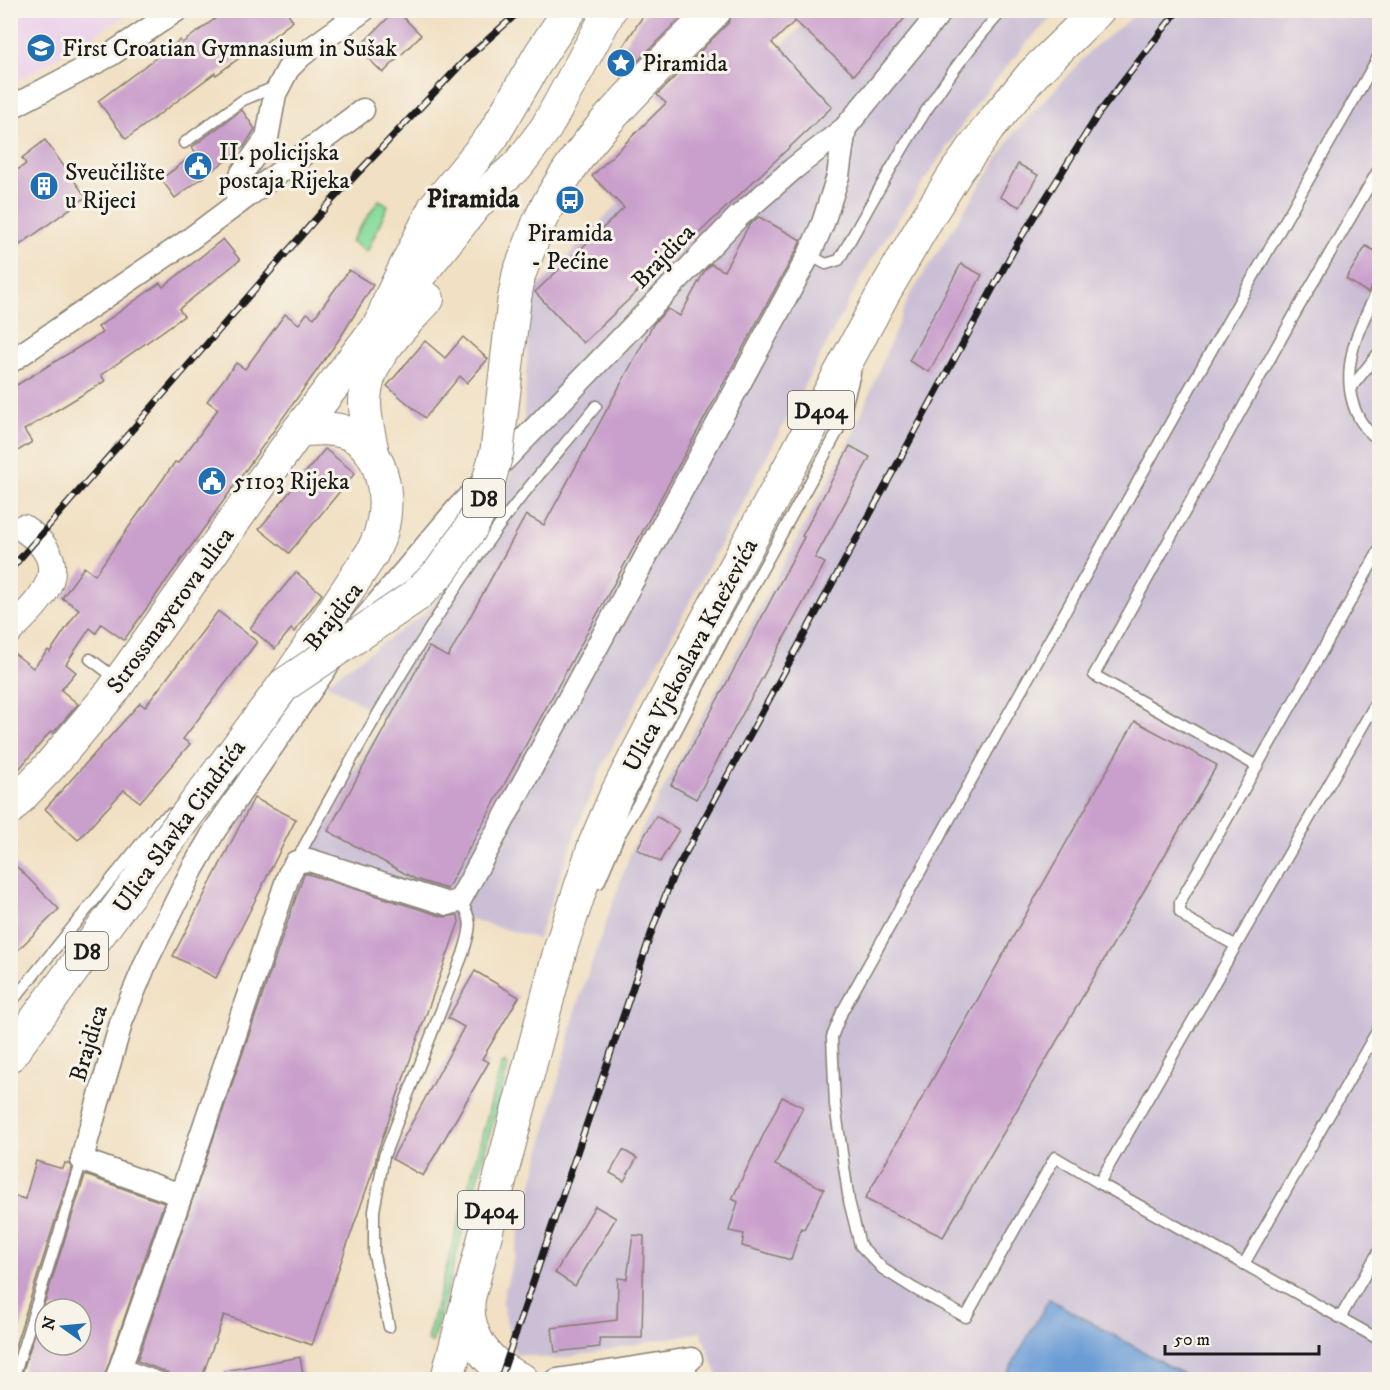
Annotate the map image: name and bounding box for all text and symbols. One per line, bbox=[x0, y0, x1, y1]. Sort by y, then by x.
school or university icon: First Croatian Gymnasium in Sušak bbox=[25, 32, 57, 64]
place label: First Croatian Gymnasium in Sušak bbox=[62, 34, 397, 64]
place icon: Piramida bbox=[605, 47, 637, 79]
place label: Piramida bbox=[642, 49, 728, 79]
place label: II. policijska postaja Rijeka bbox=[218, 138, 350, 196]
public building icon: II. policijska postaja Rijeka bbox=[182, 150, 214, 182]
place label: Sveučilište u Rijeci bbox=[65, 158, 165, 216]
building icon: Sveučilište u Rijeci bbox=[28, 170, 60, 202]
district label: Piramida bbox=[427, 183, 520, 216]
bus stop icon: Piramida - Pećine bbox=[554, 184, 586, 216]
street label: Brajdica bbox=[626, 217, 702, 295]
place label: Piramida - Pećine bbox=[527, 219, 614, 277]
road number: D404 bbox=[788, 391, 854, 429]
public building icon: 51103 Rijeka bbox=[196, 465, 228, 497]
place label: 51103 Rijeka bbox=[233, 467, 350, 497]
road number: D8 bbox=[463, 479, 505, 517]
street label: Strossmayerova ulica bbox=[100, 521, 242, 700]
street label: Ulica Vjekoslava Kneževića bbox=[617, 533, 766, 777]
street label: Brajdica bbox=[298, 576, 370, 657]
street label: Ulica Slavka Cindrića bbox=[107, 733, 253, 919]
road number: D8 bbox=[66, 932, 108, 970]
street label: Brajdica bbox=[63, 1001, 115, 1085]
road number: D404 bbox=[458, 1191, 524, 1229]
north arrow bbox=[33, 1297, 93, 1357]
text: N bbox=[38, 1314, 61, 1332]
scale bar bbox=[1165, 1318, 1320, 1356]
text: 50 m bbox=[1174, 1329, 1210, 1351]

